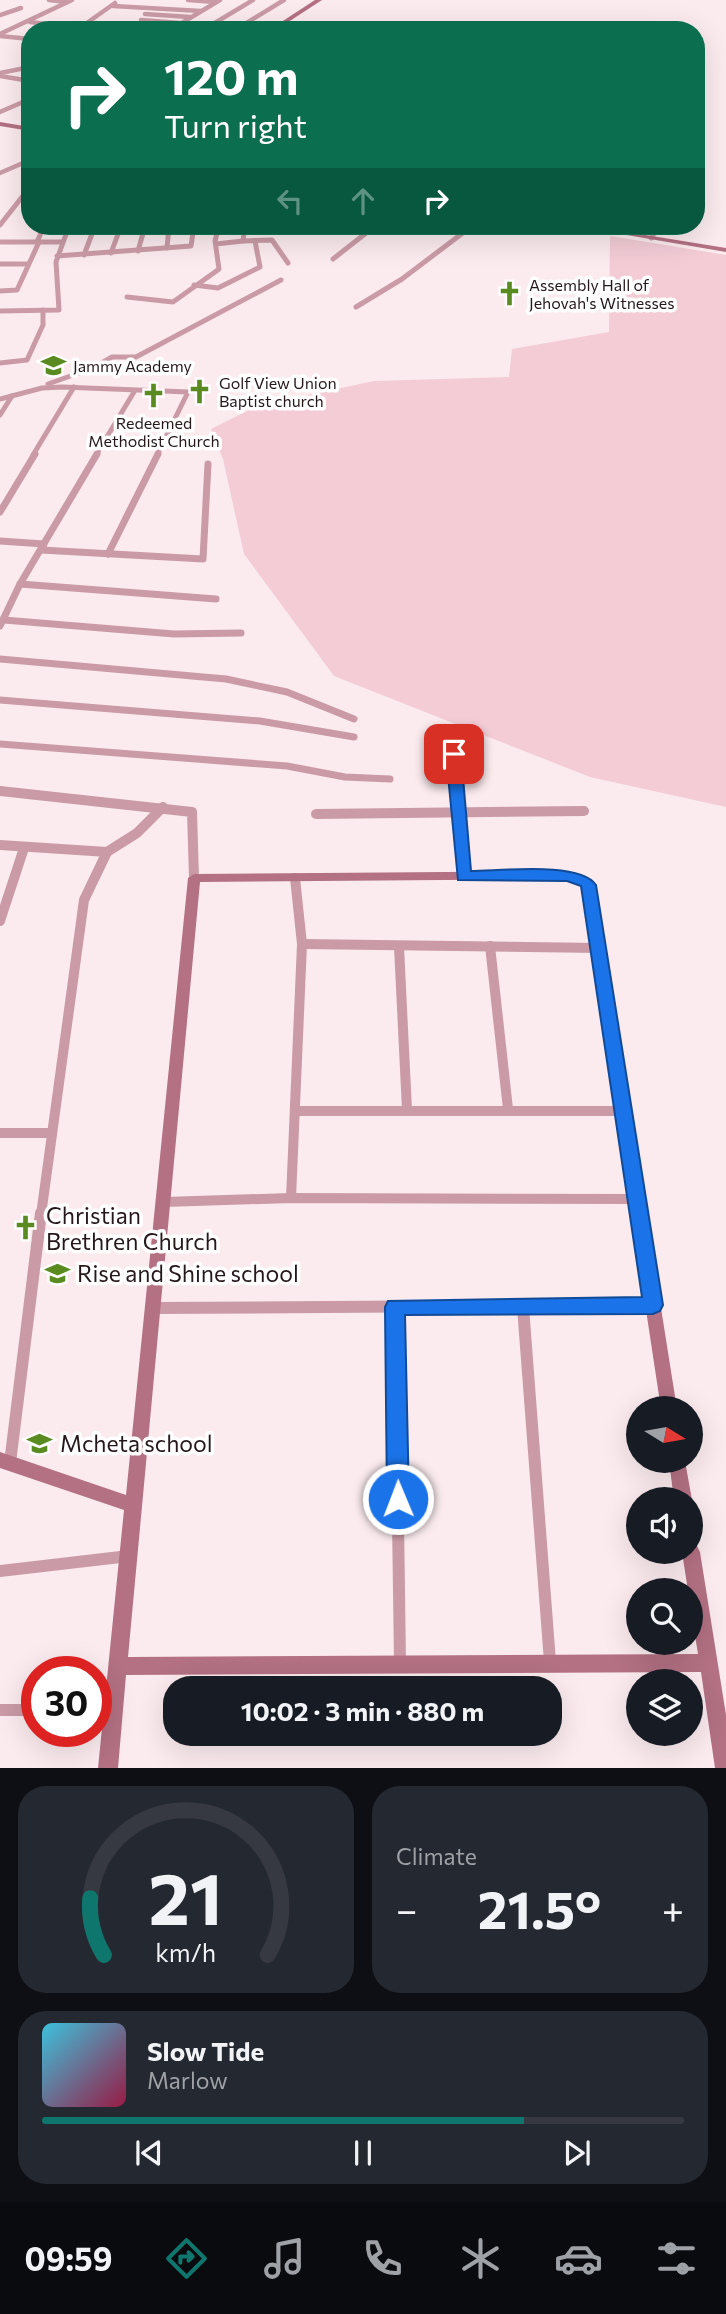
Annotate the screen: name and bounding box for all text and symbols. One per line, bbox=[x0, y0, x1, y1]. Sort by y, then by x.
text: 120 m bbox=[164, 45, 298, 105]
icon: right bbox=[49, 49, 140, 140]
text: Turn right bbox=[164, 105, 307, 145]
icon: left bbox=[271, 182, 309, 220]
icon: ahead bbox=[344, 182, 382, 220]
icon: right bbox=[417, 182, 455, 220]
place label: Assembly Hall of Jehovah's Witnesses bbox=[529, 275, 675, 312]
church icon: Assembly Hall of Jehovah's Witnesses bbox=[495, 279, 523, 307]
school or university icon: Jammy Academy bbox=[39, 351, 67, 379]
place label: Jammy Academy bbox=[73, 356, 192, 375]
place label: Golf View Union Baptist church bbox=[219, 373, 337, 410]
church icon: Golf View Union Baptist church bbox=[185, 377, 213, 405]
church icon: Redeemed Methodist Church bbox=[140, 382, 168, 410]
place label: Redeemed Methodist Church bbox=[88, 413, 220, 450]
pin bbox=[424, 724, 484, 784]
icon: arrive bbox=[435, 735, 473, 773]
place label: Christian Brethren Church bbox=[46, 1201, 218, 1255]
church icon: Christian Brethren Church bbox=[12, 1214, 40, 1242]
school or university icon: Rise and Shine school bbox=[43, 1259, 71, 1287]
place label: Rise and Shine school bbox=[77, 1259, 299, 1287]
north arrow bbox=[626, 1396, 704, 1474]
map controls bbox=[626, 1396, 703, 1746]
school or university icon: Mcheta school bbox=[26, 1429, 54, 1457]
place label: Mcheta school bbox=[60, 1429, 213, 1457]
position arrow bbox=[361, 1462, 435, 1536]
button: sound bbox=[626, 1487, 703, 1564]
button: search bbox=[626, 1578, 703, 1655]
speed limit sign: 30 bbox=[21, 1656, 112, 1747]
button: layers bbox=[626, 1669, 703, 1746]
text: 10:02 · 3 min · 880 m bbox=[241, 1695, 484, 1726]
text: Climate bbox=[396, 1842, 477, 1870]
text: 21 bbox=[149, 1852, 223, 1941]
text: 21.5° bbox=[478, 1876, 601, 1940]
text: − bbox=[396, 1885, 418, 1932]
text: + bbox=[662, 1885, 684, 1932]
text: km/h bbox=[156, 1937, 216, 1967]
text: Slow Tide bbox=[147, 2035, 264, 2066]
text: Marlow bbox=[147, 2066, 228, 2094]
icon: previous bbox=[130, 2134, 168, 2172]
icon: pause bbox=[344, 2134, 382, 2172]
icon: next bbox=[558, 2134, 596, 2172]
icon: directions bbox=[162, 2234, 211, 2283]
icon: music bbox=[260, 2234, 309, 2283]
icon: phone bbox=[358, 2234, 407, 2283]
icon: climate bbox=[456, 2234, 505, 2283]
icon: car bbox=[554, 2234, 603, 2283]
icon: filters bbox=[652, 2234, 701, 2283]
text: 09:59 bbox=[25, 2238, 112, 2278]

